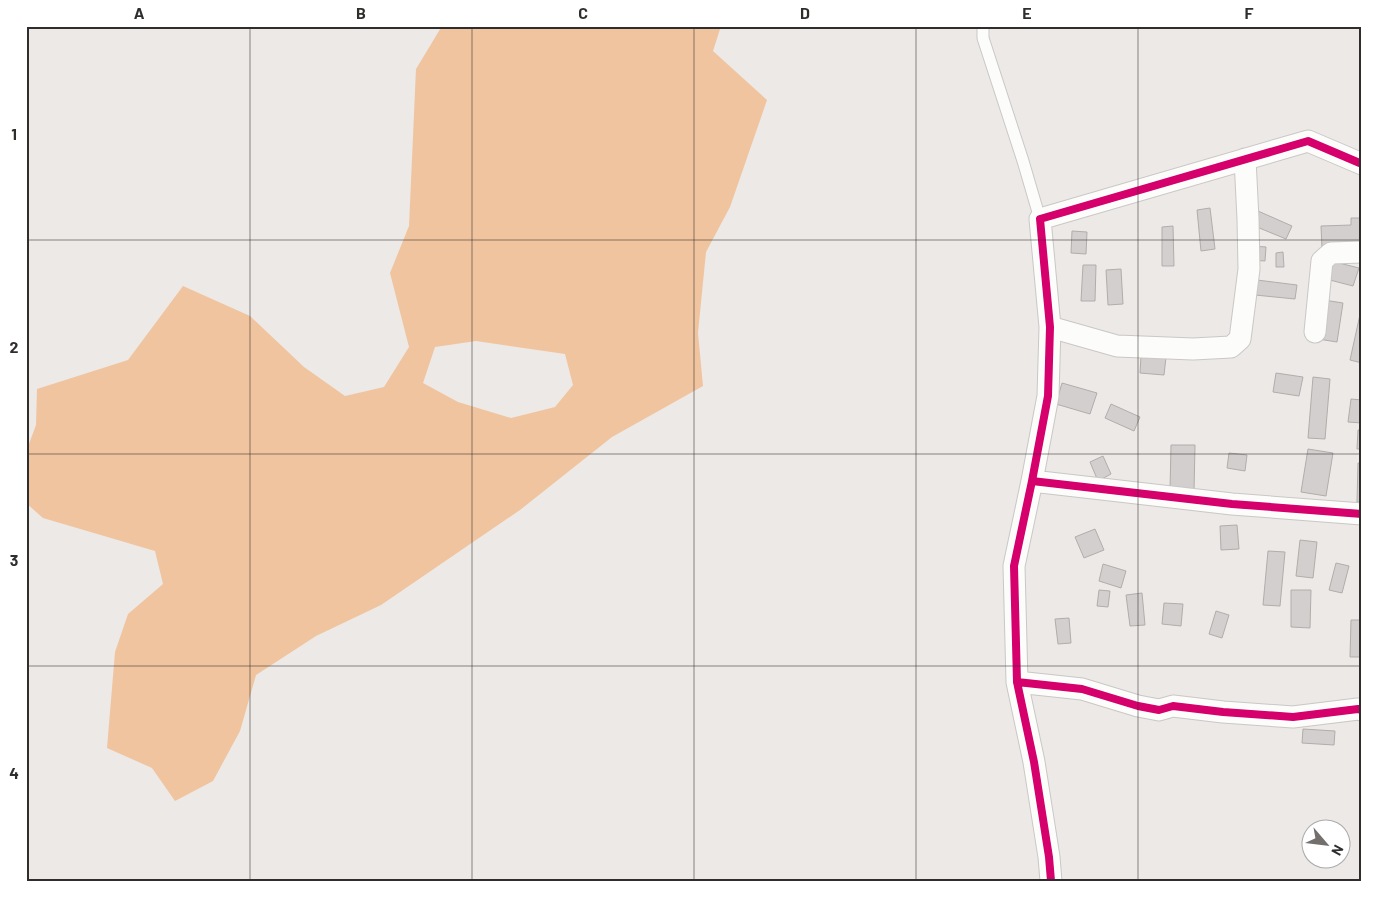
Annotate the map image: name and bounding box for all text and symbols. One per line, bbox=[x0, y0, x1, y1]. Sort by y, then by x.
text: A bbox=[134, 3, 145, 22]
text: B bbox=[356, 3, 366, 22]
text: C bbox=[578, 3, 588, 22]
text: D bbox=[800, 3, 810, 22]
text: E bbox=[1022, 3, 1032, 22]
text: F bbox=[1245, 3, 1254, 22]
text: 1 bbox=[11, 124, 17, 143]
text: 2 bbox=[10, 337, 19, 356]
text: 3 bbox=[10, 550, 18, 569]
text: 4 bbox=[9, 763, 19, 782]
north arrow bbox=[1300, 820, 1350, 870]
text: N bbox=[1328, 842, 1348, 858]

